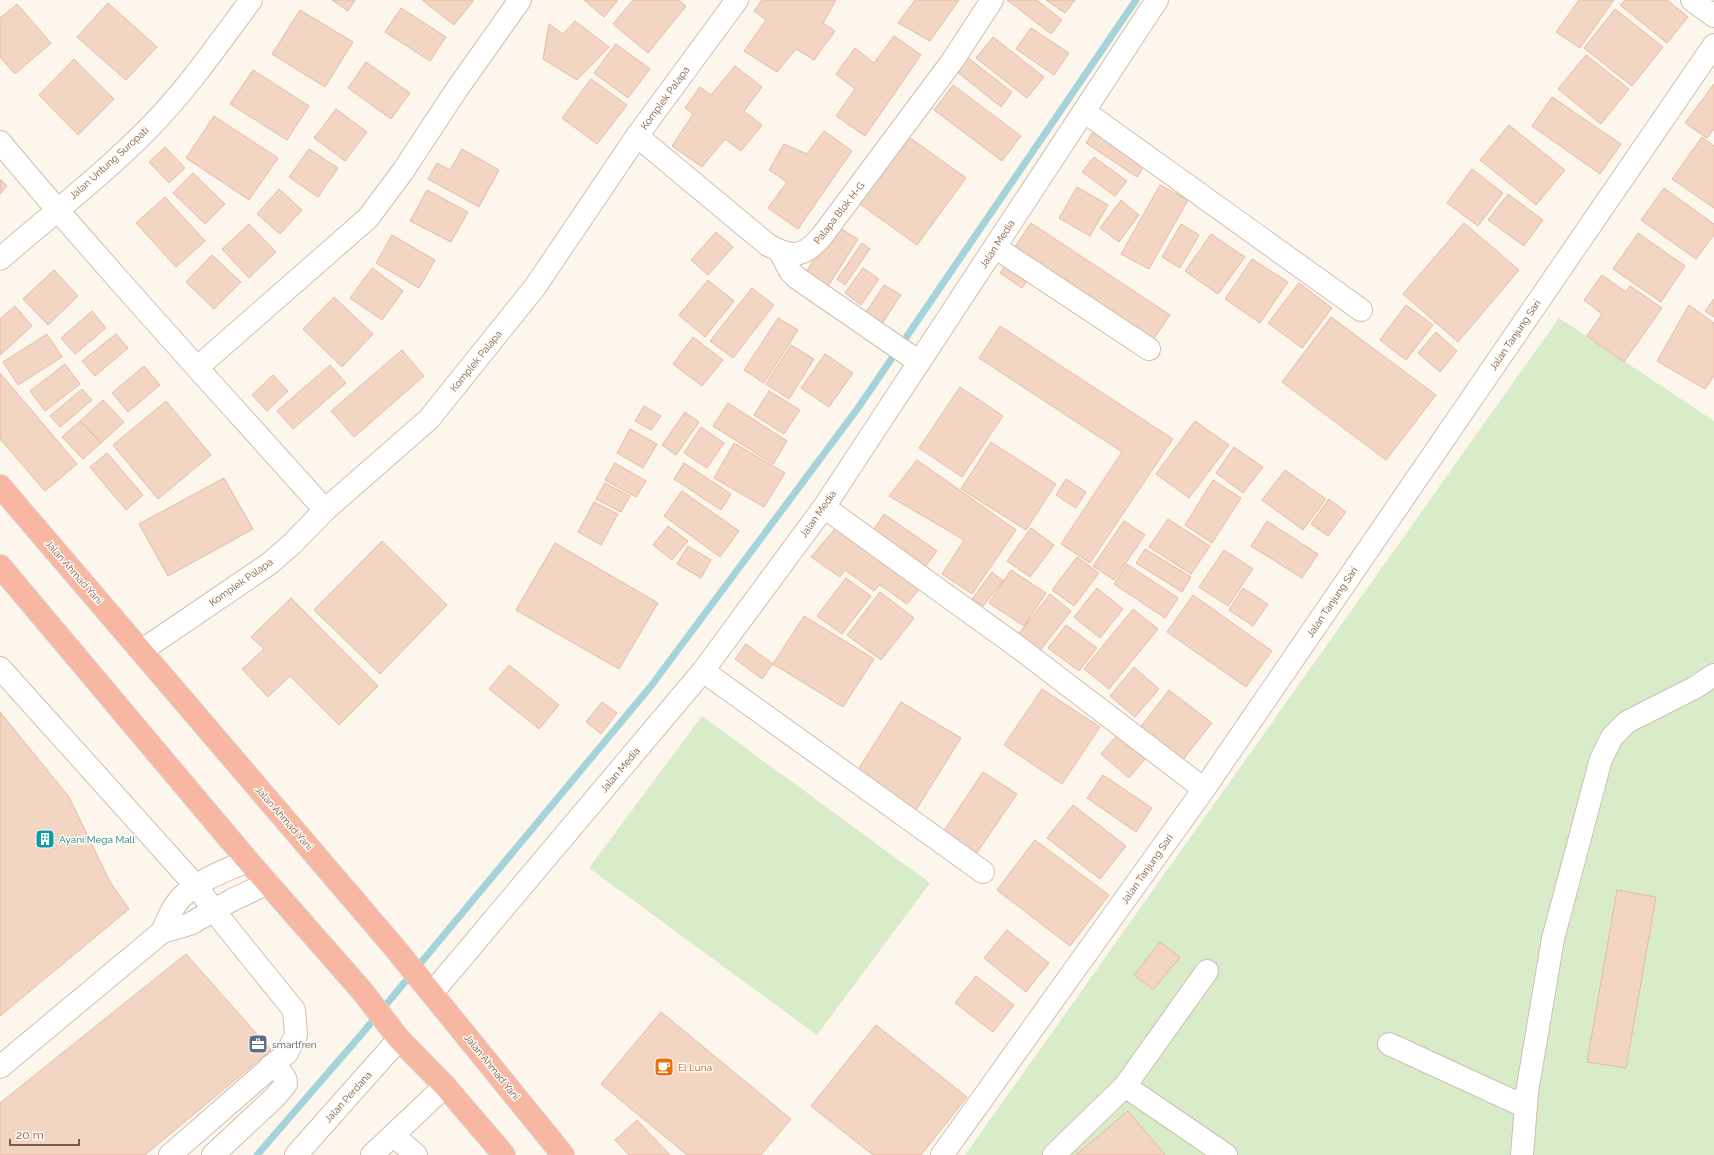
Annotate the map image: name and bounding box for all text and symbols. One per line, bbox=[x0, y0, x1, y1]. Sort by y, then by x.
street label: Komplek Palapa bbox=[638, 64, 692, 132]
street label: Jalan Untung Suropati bbox=[67, 125, 151, 201]
street label: Palapa Blok H-G bbox=[811, 180, 867, 246]
street label: Jalan Media bbox=[977, 218, 1017, 270]
street label: Jalan Tanjung Sari bbox=[1487, 298, 1543, 372]
street label: Komplek Palapa bbox=[448, 328, 504, 394]
street label: Jalan Media bbox=[798, 488, 838, 540]
street label: Jalan Ahmad Yani bbox=[43, 538, 105, 606]
street label: Komplek Palapa bbox=[207, 556, 275, 608]
street label: Jalan Tanjung Sari bbox=[1304, 565, 1360, 639]
street label: Jalan Media bbox=[598, 745, 642, 795]
street label: Jalan Ahmad Yani bbox=[253, 784, 315, 852]
building icon: Ayani Mega Mall bbox=[34, 828, 56, 850]
street label: Jalan Tanjung Sari bbox=[1119, 832, 1175, 906]
place label: Ayani Mega Mall bbox=[59, 834, 135, 845]
street label: Jalan Ahmad Yani bbox=[462, 1032, 522, 1102]
office icon: smartfren bbox=[247, 1033, 269, 1055]
place label: smartfren bbox=[272, 1039, 317, 1050]
cafe icon: El Luna bbox=[653, 1056, 675, 1078]
place label: El Luna bbox=[678, 1062, 712, 1073]
street label: Jalan Perdana bbox=[322, 1069, 374, 1125]
scale bar bbox=[10, 1121, 79, 1147]
text: 20 m bbox=[16, 1128, 44, 1142]

